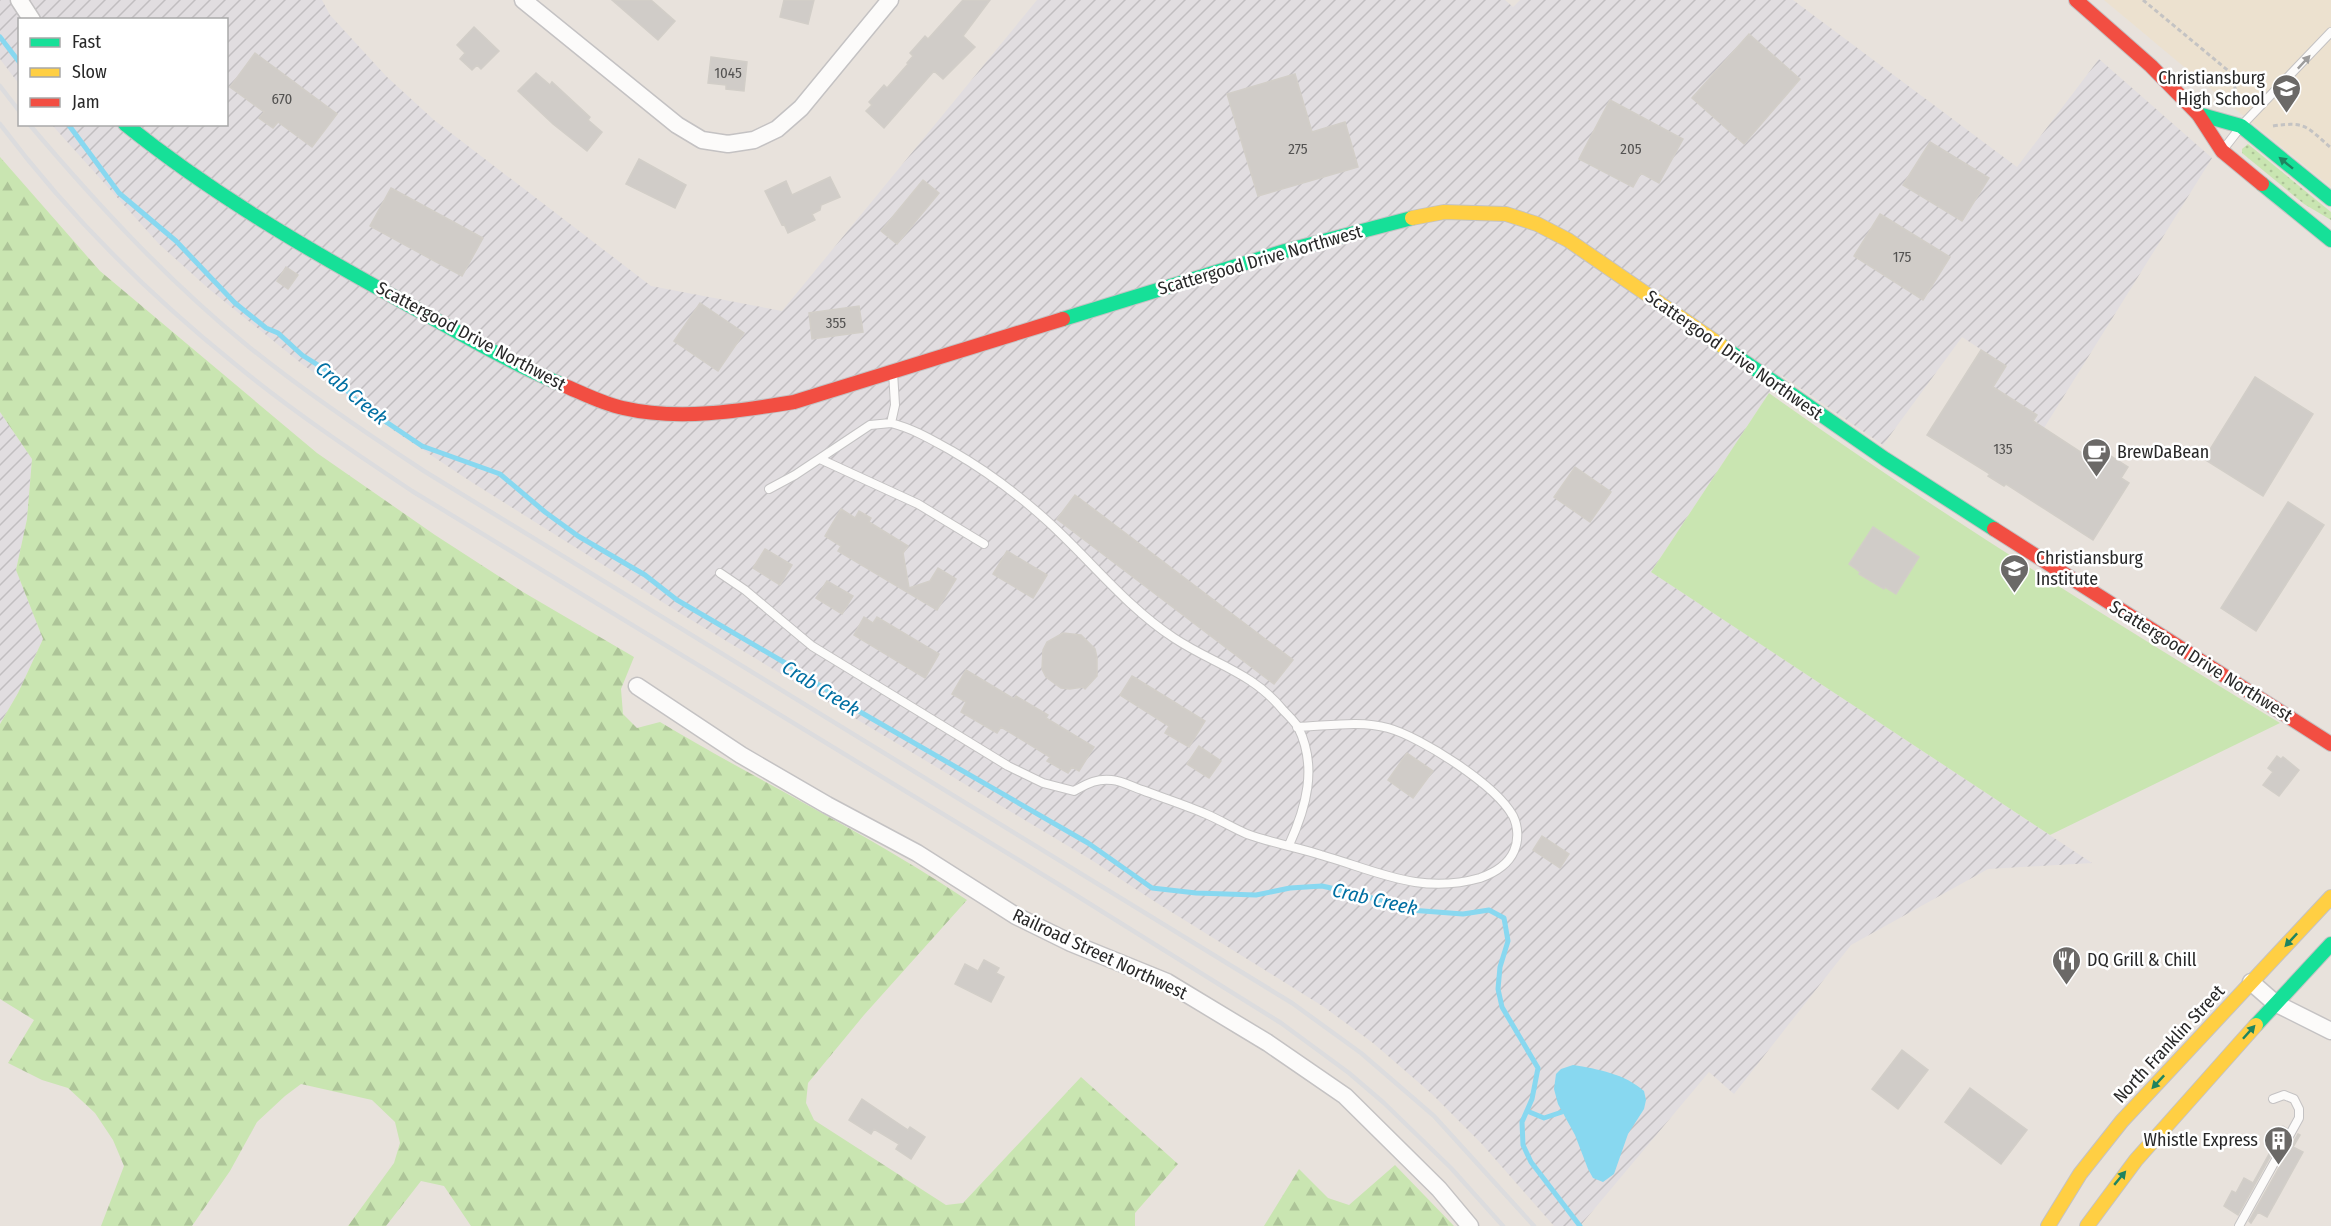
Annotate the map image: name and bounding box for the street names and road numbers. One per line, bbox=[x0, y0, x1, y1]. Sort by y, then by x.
street label: Scattergood Drive Northwest bbox=[1155, 220, 1365, 300]
street label: Scattergood Drive Northwest bbox=[373, 277, 570, 395]
street label: Scattergood Drive Northwest bbox=[1641, 285, 1827, 425]
street label: Scattergood Drive Northwest bbox=[2106, 596, 2297, 726]
street label: Railroad Street Northwest bbox=[1009, 904, 1191, 1004]
street label: North Franklin Street bbox=[2109, 980, 2229, 1108]

